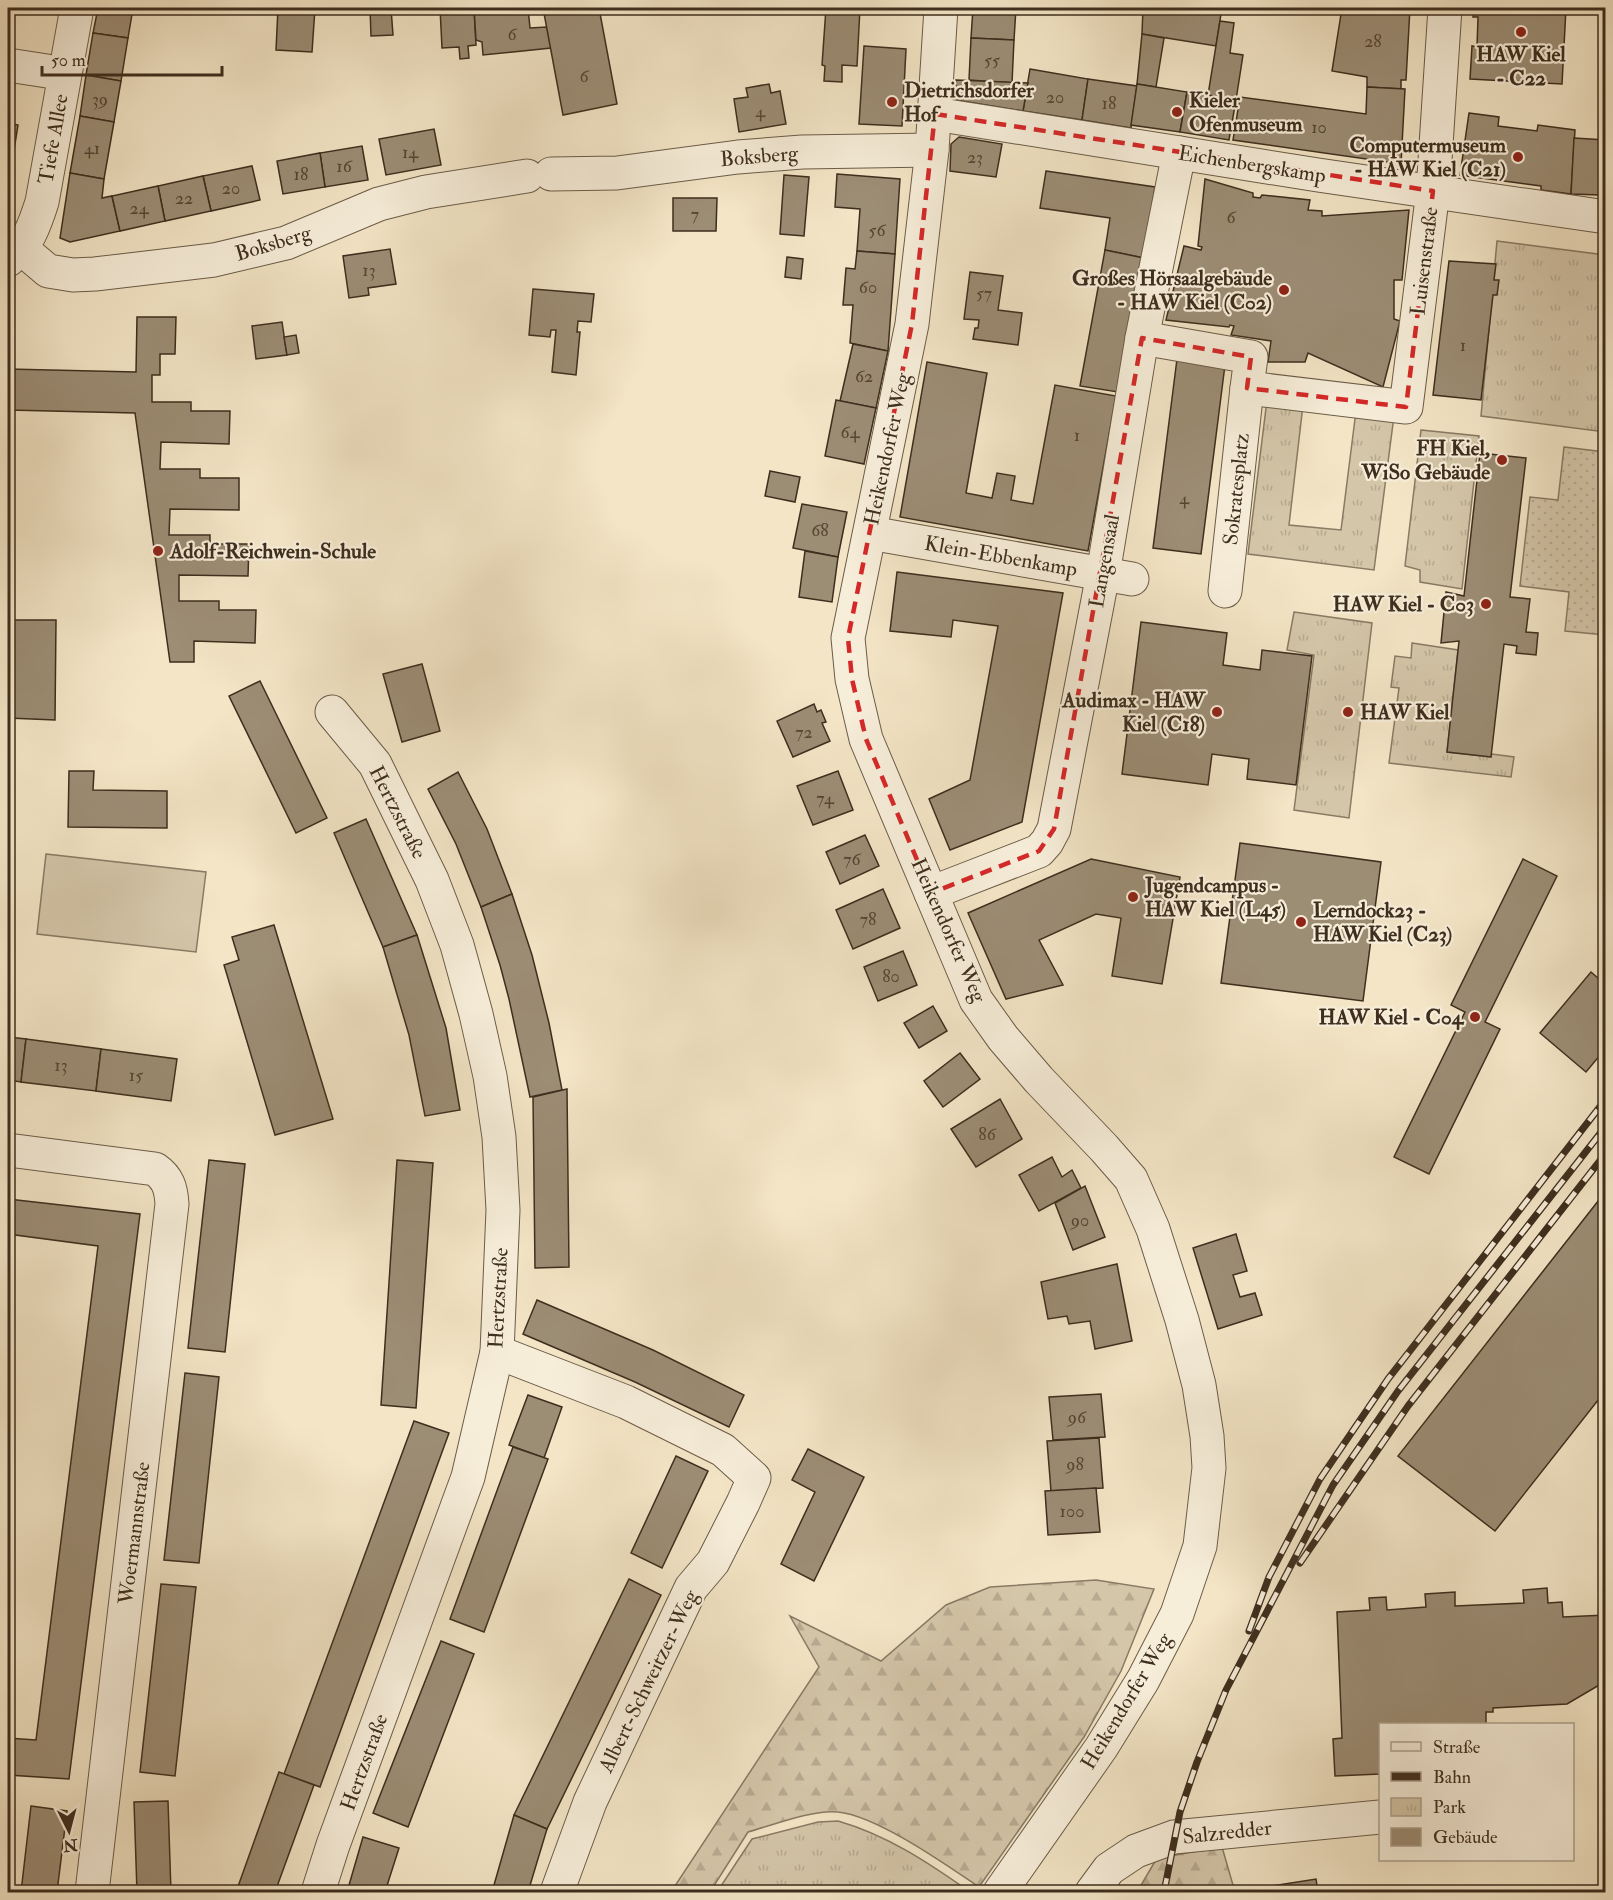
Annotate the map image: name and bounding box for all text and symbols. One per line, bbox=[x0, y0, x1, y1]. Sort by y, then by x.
house number: 6 bbox=[507, 23, 517, 46]
marker: HAW Kiel - C22 bbox=[1514, 25, 1528, 39]
house number: 28 bbox=[1364, 30, 1382, 53]
scale bar bbox=[42, 39, 222, 77]
place label: HAW Kiel - C22 bbox=[1476, 41, 1566, 92]
text: 50 m bbox=[51, 49, 86, 72]
house number: 55 bbox=[984, 49, 1000, 72]
house number: 6 bbox=[579, 65, 589, 88]
place label: Dietrichsdorfer Hof bbox=[904, 77, 1035, 128]
house number: 20 bbox=[1046, 86, 1064, 109]
place label: Kieler Ofenmuseum bbox=[1189, 87, 1303, 138]
house number: 39 bbox=[92, 88, 108, 111]
street label: Tiefe Allee bbox=[32, 92, 75, 186]
house number: 18 bbox=[1102, 92, 1116, 115]
marker: Dietrichsdorfer Hof bbox=[885, 95, 899, 109]
house number: 4 bbox=[755, 100, 766, 123]
marker: Kieler Ofenmuseum bbox=[1170, 105, 1184, 119]
house number: 10 bbox=[1311, 116, 1327, 139]
place label: Computermuseum - HAW Kiel (C21) bbox=[1349, 132, 1507, 183]
house number: 41 bbox=[84, 137, 100, 160]
street label: Eichenbergskamp bbox=[1176, 139, 1328, 190]
street label: Boksberg bbox=[719, 140, 800, 173]
house number: 14 bbox=[402, 141, 419, 164]
house number: 23 bbox=[967, 146, 983, 169]
marker: Computermuseum - HAW Kiel (C21) bbox=[1511, 150, 1525, 164]
house number: 16 bbox=[336, 155, 353, 178]
house number: 18 bbox=[294, 163, 308, 186]
house number: 20 bbox=[222, 177, 240, 200]
house number: 22 bbox=[175, 187, 193, 210]
house number: 24 bbox=[130, 197, 150, 220]
house number: 7 bbox=[691, 203, 699, 226]
street label: Luisenstraße bbox=[1404, 205, 1445, 317]
house number: 6 bbox=[1226, 206, 1236, 229]
street label: Boksberg bbox=[232, 219, 315, 268]
house number: 56 bbox=[869, 219, 886, 242]
house number: 13 bbox=[362, 259, 376, 282]
place label: Großes Hörsaalgebäude - HAW Kiel (C02) bbox=[1072, 265, 1272, 316]
house number: 60 bbox=[859, 276, 877, 299]
house number: 57 bbox=[976, 282, 992, 305]
marker: Großes Hörsaalgebäude - HAW Kiel (C02) bbox=[1277, 283, 1291, 297]
house number: 1 bbox=[1460, 334, 1466, 357]
house number: 62 bbox=[855, 365, 873, 388]
street label: Heikendorfer Weg bbox=[858, 370, 917, 528]
house number: 64 bbox=[841, 421, 861, 444]
house number: 1 bbox=[1074, 424, 1080, 447]
street label: Sokratesplatz bbox=[1217, 432, 1256, 546]
place label: FH Kiel, WiSo Gebäude bbox=[1360, 435, 1490, 486]
marker: FH Kiel, WiSo Gebäude bbox=[1495, 453, 1509, 467]
house number: 4 bbox=[1179, 487, 1190, 510]
street label: Langensaal bbox=[1083, 512, 1126, 610]
house number: 68 bbox=[811, 519, 829, 542]
street label: Klein-Ebbenkamp bbox=[922, 530, 1079, 583]
place label: Adolf-Reichwein-Schule bbox=[169, 538, 376, 565]
marker: Adolf-Reichwein-Schule bbox=[151, 544, 165, 558]
place label: HAW Kiel - C03 bbox=[1333, 591, 1474, 618]
marker: HAW Kiel - C03 bbox=[1479, 597, 1493, 611]
place label: Audimax - HAW Kiel (C18) bbox=[1061, 687, 1207, 738]
place label: HAW Kiel bbox=[1360, 699, 1450, 726]
marker: Audimax - HAW Kiel (C18) bbox=[1210, 705, 1224, 719]
marker: HAW Kiel bbox=[1341, 705, 1355, 719]
house number: 72 bbox=[795, 721, 813, 744]
street label: Hertzstraße bbox=[363, 761, 433, 864]
house number: 74 bbox=[816, 787, 835, 810]
house number: 76 bbox=[843, 848, 862, 871]
street label: Heikendorfer Weg bbox=[905, 854, 993, 1007]
place label: Jugendcampus - HAW Kiel (L45) bbox=[1144, 872, 1286, 923]
marker: Jugendcampus - HAW Kiel (L45) bbox=[1126, 890, 1140, 904]
place label: Lerndock23 - HAW Kiel (C23) bbox=[1313, 897, 1452, 948]
house number: 78 bbox=[860, 908, 876, 931]
marker: Lerndock23 - HAW Kiel (C23) bbox=[1294, 915, 1308, 929]
house number: 80 bbox=[882, 965, 900, 988]
place label: HAW Kiel - C04 bbox=[1319, 1004, 1465, 1031]
marker: HAW Kiel - C04 bbox=[1468, 1010, 1482, 1024]
house number: 13 bbox=[54, 1054, 68, 1077]
house number: 15 bbox=[129, 1064, 143, 1087]
house number: 86 bbox=[978, 1123, 997, 1146]
house number: 90 bbox=[1069, 1209, 1089, 1232]
street label: Hertzstraße bbox=[482, 1247, 515, 1349]
house number: 96 bbox=[1066, 1406, 1087, 1429]
house number: 98 bbox=[1064, 1453, 1084, 1476]
street label: Woermannstraße bbox=[112, 1460, 157, 1607]
house number: 100 bbox=[1060, 1500, 1084, 1523]
street label: Albert-Schweitzer-Weg bbox=[592, 1585, 705, 1778]
street label: Heikendorfer Weg bbox=[1075, 1627, 1178, 1775]
street label: Hertzstraße bbox=[334, 1710, 395, 1814]
legend bbox=[1379, 1723, 1574, 1861]
text: Straße bbox=[1433, 1736, 1481, 1759]
text: Bahn bbox=[1433, 1766, 1471, 1789]
text: Park bbox=[1433, 1796, 1466, 1819]
north arrow bbox=[39, 1801, 99, 1861]
street label: Salzredder bbox=[1181, 1814, 1273, 1851]
text: Gebäude bbox=[1433, 1826, 1498, 1849]
text: N bbox=[62, 1834, 80, 1856]

